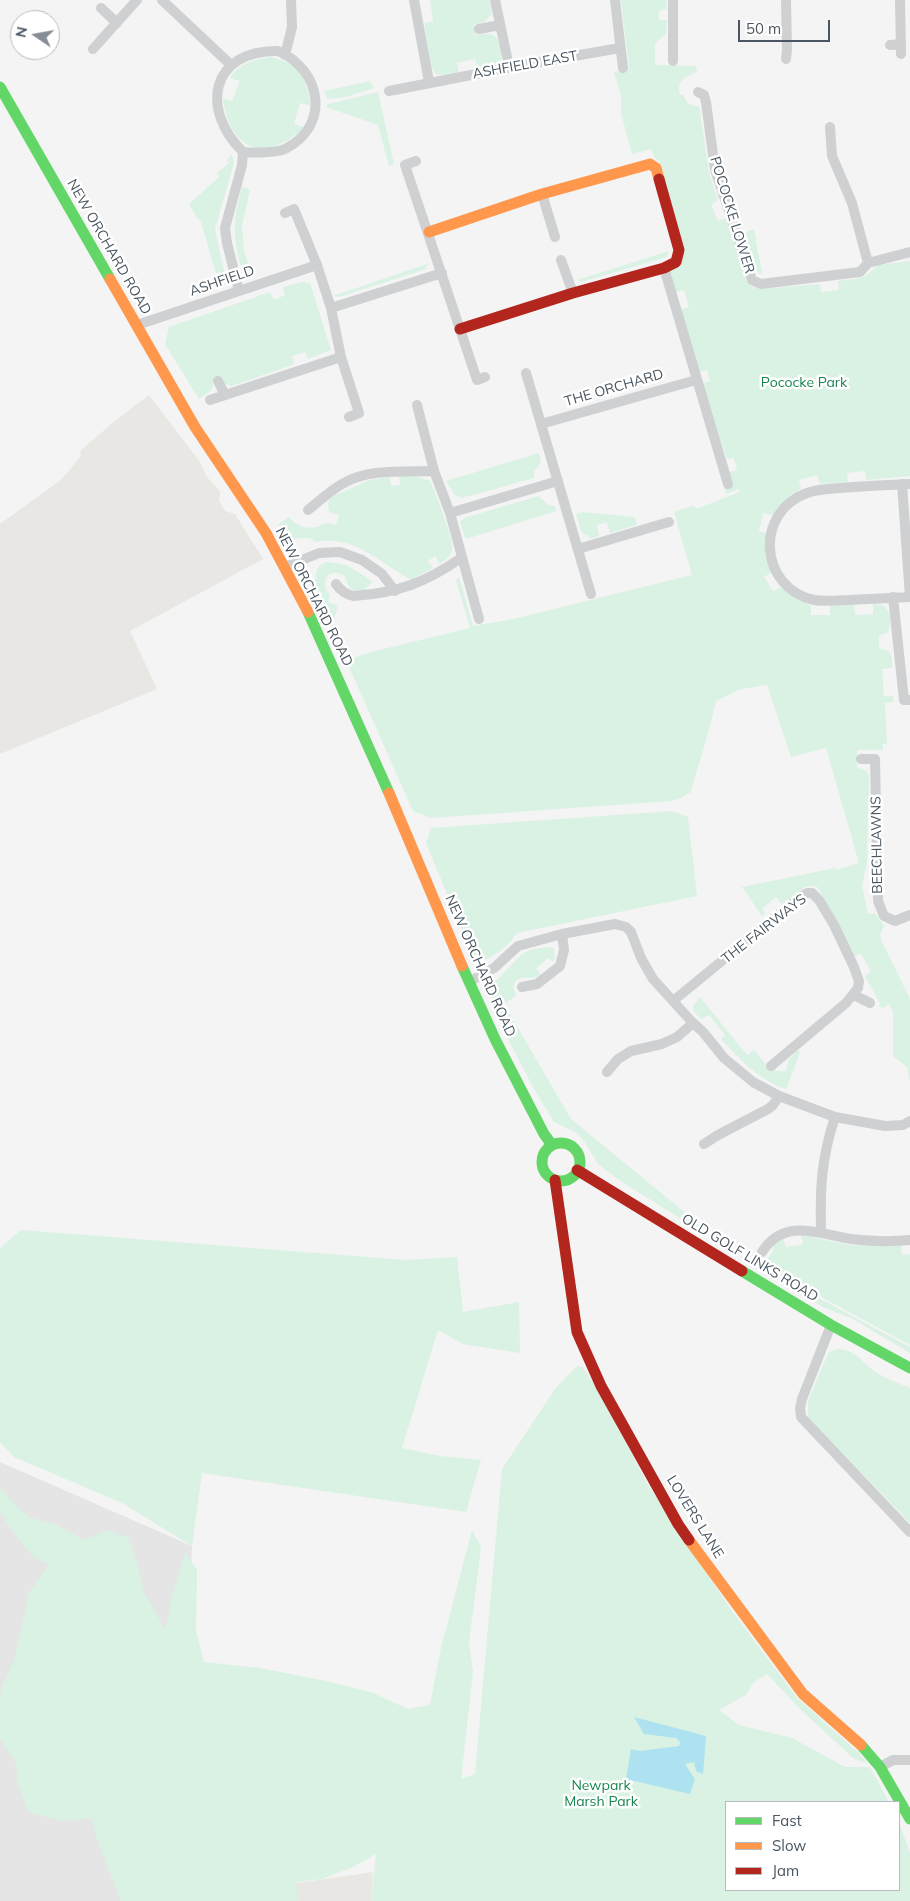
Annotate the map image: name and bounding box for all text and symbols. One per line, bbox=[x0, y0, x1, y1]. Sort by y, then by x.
north arrow bbox=[10, 10, 60, 60]
scale bar bbox=[740, 10, 832, 42]
text: 50 m bbox=[746, 19, 781, 38]
text: N bbox=[11, 25, 31, 39]
street label: ASHFIELD EAST bbox=[471, 47, 579, 83]
street label: POCOCKE LOWER bbox=[706, 154, 758, 276]
street label: NEW ORCHARD ROAD bbox=[63, 176, 155, 318]
street label: ASHFIELD bbox=[187, 262, 257, 300]
street label: THE ORCHARD bbox=[563, 366, 665, 410]
park label: Pococke Park bbox=[761, 375, 847, 391]
street label: NEW ORCHARD ROAD bbox=[272, 525, 356, 669]
street label: BEECHLAWNS bbox=[868, 796, 886, 894]
street label: THE FAIRWAYS bbox=[718, 891, 810, 967]
street label: NEW ORCHARD ROAD bbox=[441, 892, 519, 1040]
street label: OLD GOLF LINKS ROAD bbox=[679, 1211, 821, 1305]
street label: LOVERS LANE bbox=[663, 1473, 727, 1561]
park label: Newpark Marsh Park bbox=[564, 1778, 638, 1810]
legend bbox=[725, 1801, 900, 1891]
text: Fast bbox=[772, 1811, 802, 1830]
text: Slow bbox=[772, 1836, 806, 1855]
text: Jam bbox=[772, 1861, 799, 1880]

